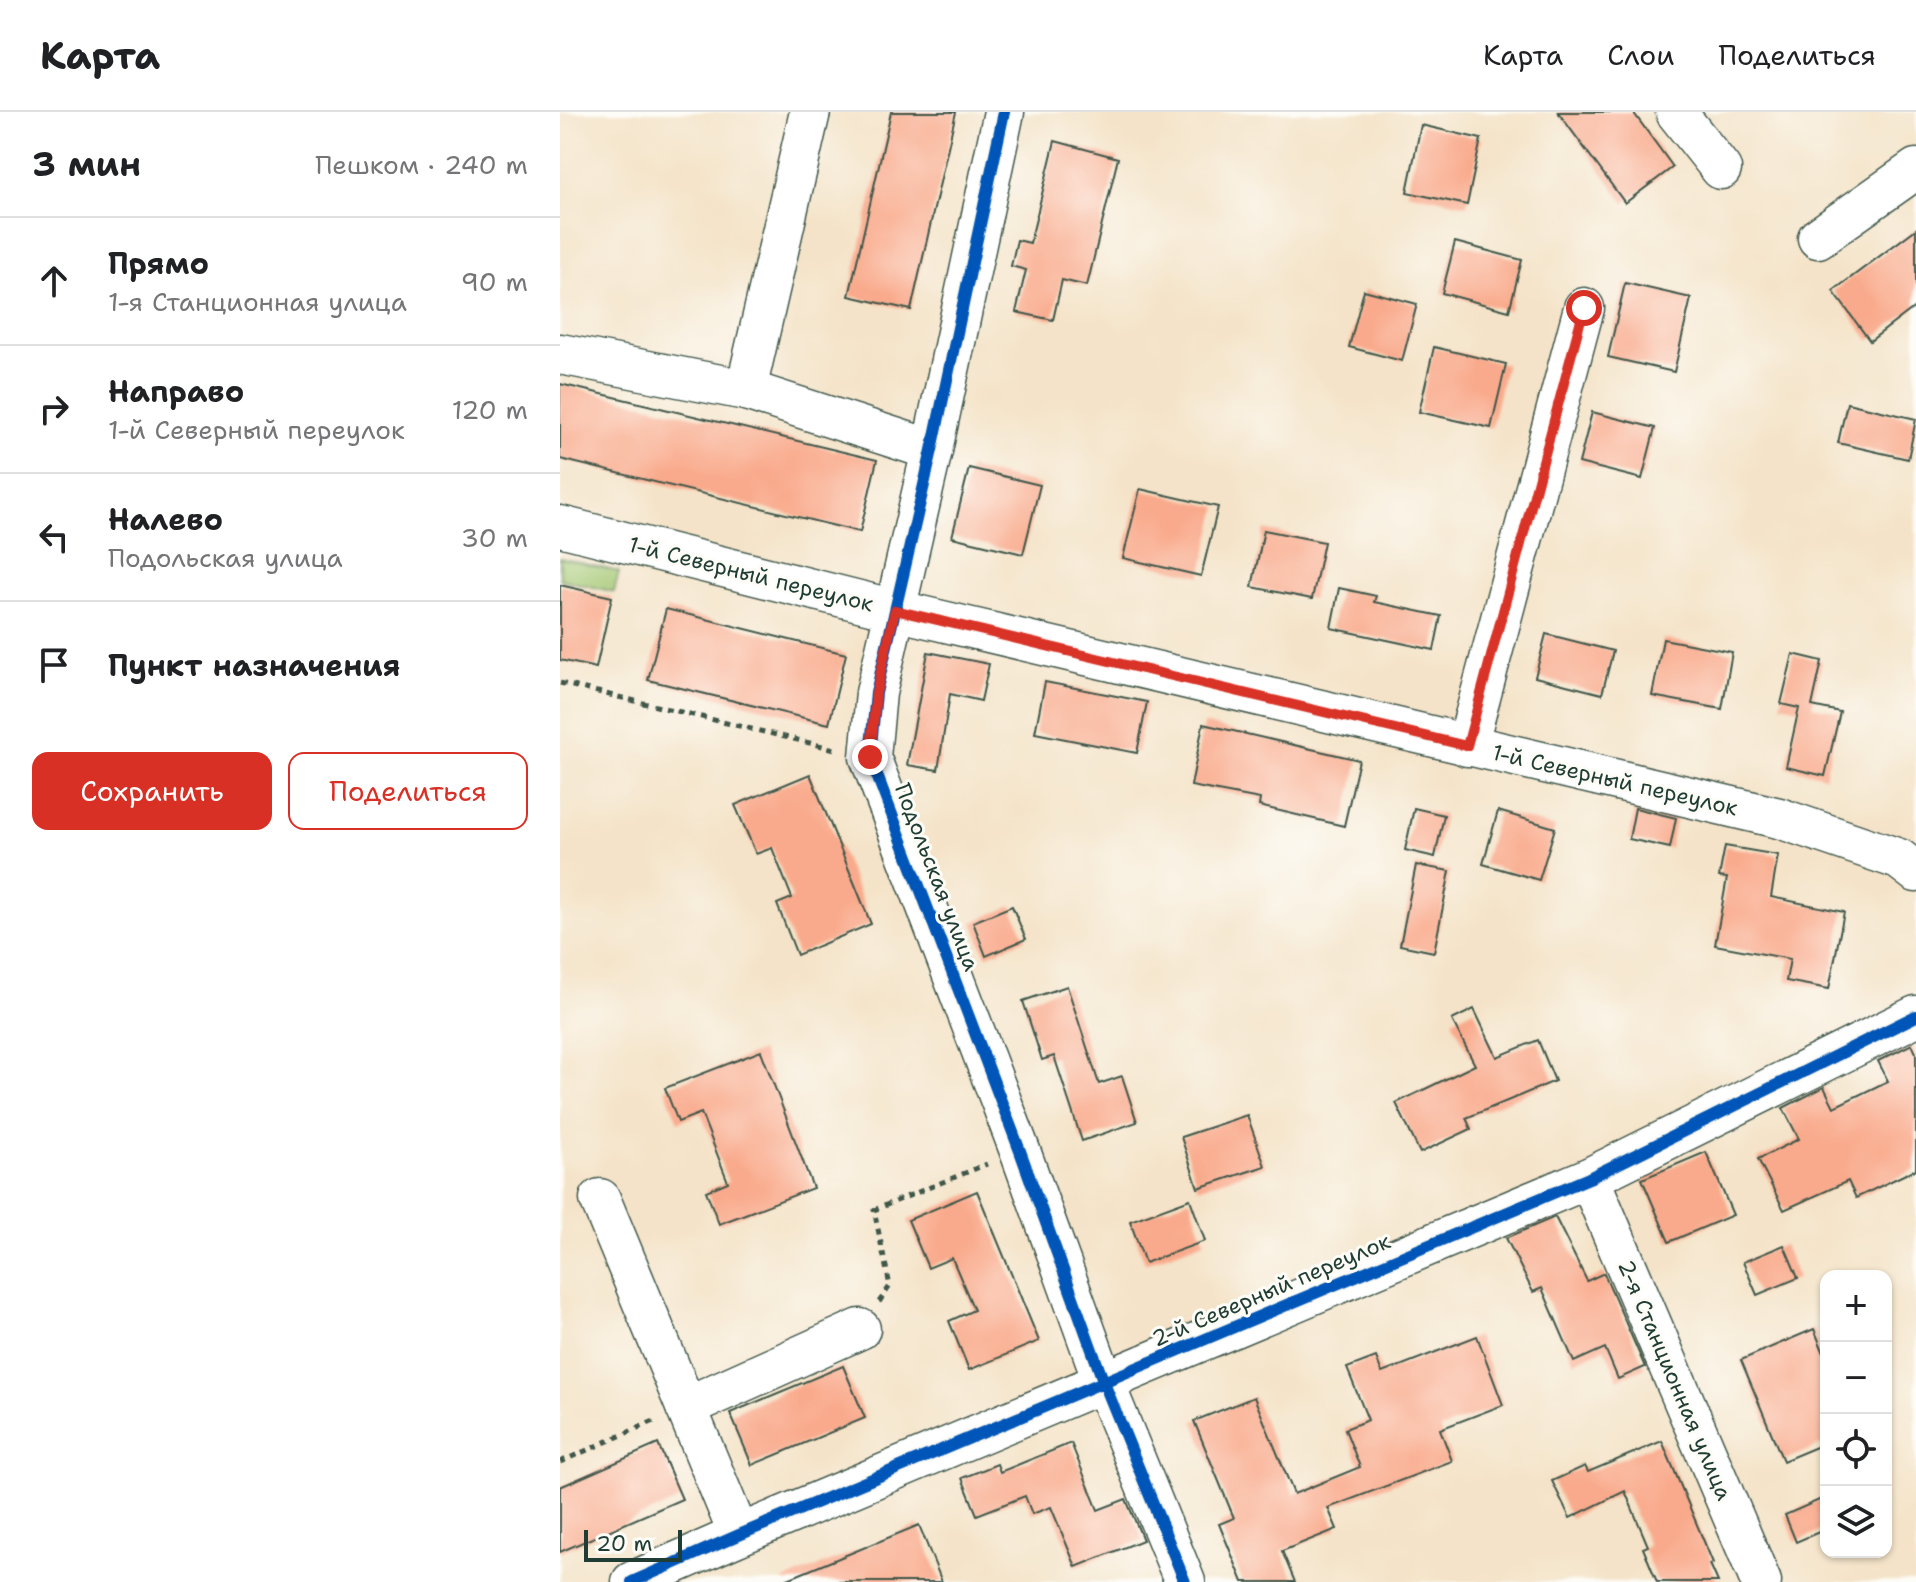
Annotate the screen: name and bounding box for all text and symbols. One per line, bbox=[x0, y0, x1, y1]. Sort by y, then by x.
text: Карта bbox=[40, 30, 160, 81]
text: Карта bbox=[1483, 36, 1563, 74]
text: Слои bbox=[1607, 36, 1674, 74]
text: Поделиться bbox=[1718, 36, 1876, 74]
text: 3 мин bbox=[32, 141, 141, 187]
text: Пешком · 240 m bbox=[315, 147, 528, 182]
text: Прямо bbox=[108, 243, 209, 284]
icon: ahead bbox=[32, 259, 76, 303]
text: 90 m bbox=[461, 264, 528, 299]
text: 1-я Станционная улица bbox=[108, 284, 407, 319]
route start bbox=[1566, 290, 1602, 326]
text: Направо bbox=[108, 371, 244, 412]
icon: right bbox=[32, 387, 76, 431]
text: 120 m bbox=[452, 392, 528, 427]
text: 1-й Северный переулок bbox=[108, 412, 405, 447]
text: Налево bbox=[108, 499, 223, 540]
icon: left bbox=[32, 515, 76, 559]
text: 30 m bbox=[461, 520, 528, 555]
street label: 1-й Северный переулок bbox=[626, 530, 877, 619]
text: Подольская улица bbox=[108, 540, 343, 575]
icon: arrive bbox=[32, 643, 76, 687]
text: Пункт назначения bbox=[108, 645, 400, 686]
street label: 1-й Северный переулок bbox=[1489, 738, 1741, 822]
route end bbox=[852, 739, 888, 775]
button: Сохранить bbox=[32, 752, 272, 830]
button: Поделиться bbox=[288, 752, 528, 830]
street label: Подольская улица bbox=[888, 779, 986, 975]
street label: 2-й Северный переулок bbox=[1147, 1226, 1395, 1353]
street label: 2-я Станционная улица bbox=[1611, 1255, 1739, 1505]
map controls bbox=[1820, 1270, 1892, 1558]
button: + bbox=[1820, 1270, 1892, 1342]
button: − bbox=[1820, 1342, 1892, 1414]
button: locate bbox=[1820, 1414, 1892, 1486]
button: layers bbox=[1820, 1486, 1892, 1558]
scale bar bbox=[584, 1526, 682, 1562]
text: 20 m bbox=[596, 1529, 653, 1558]

